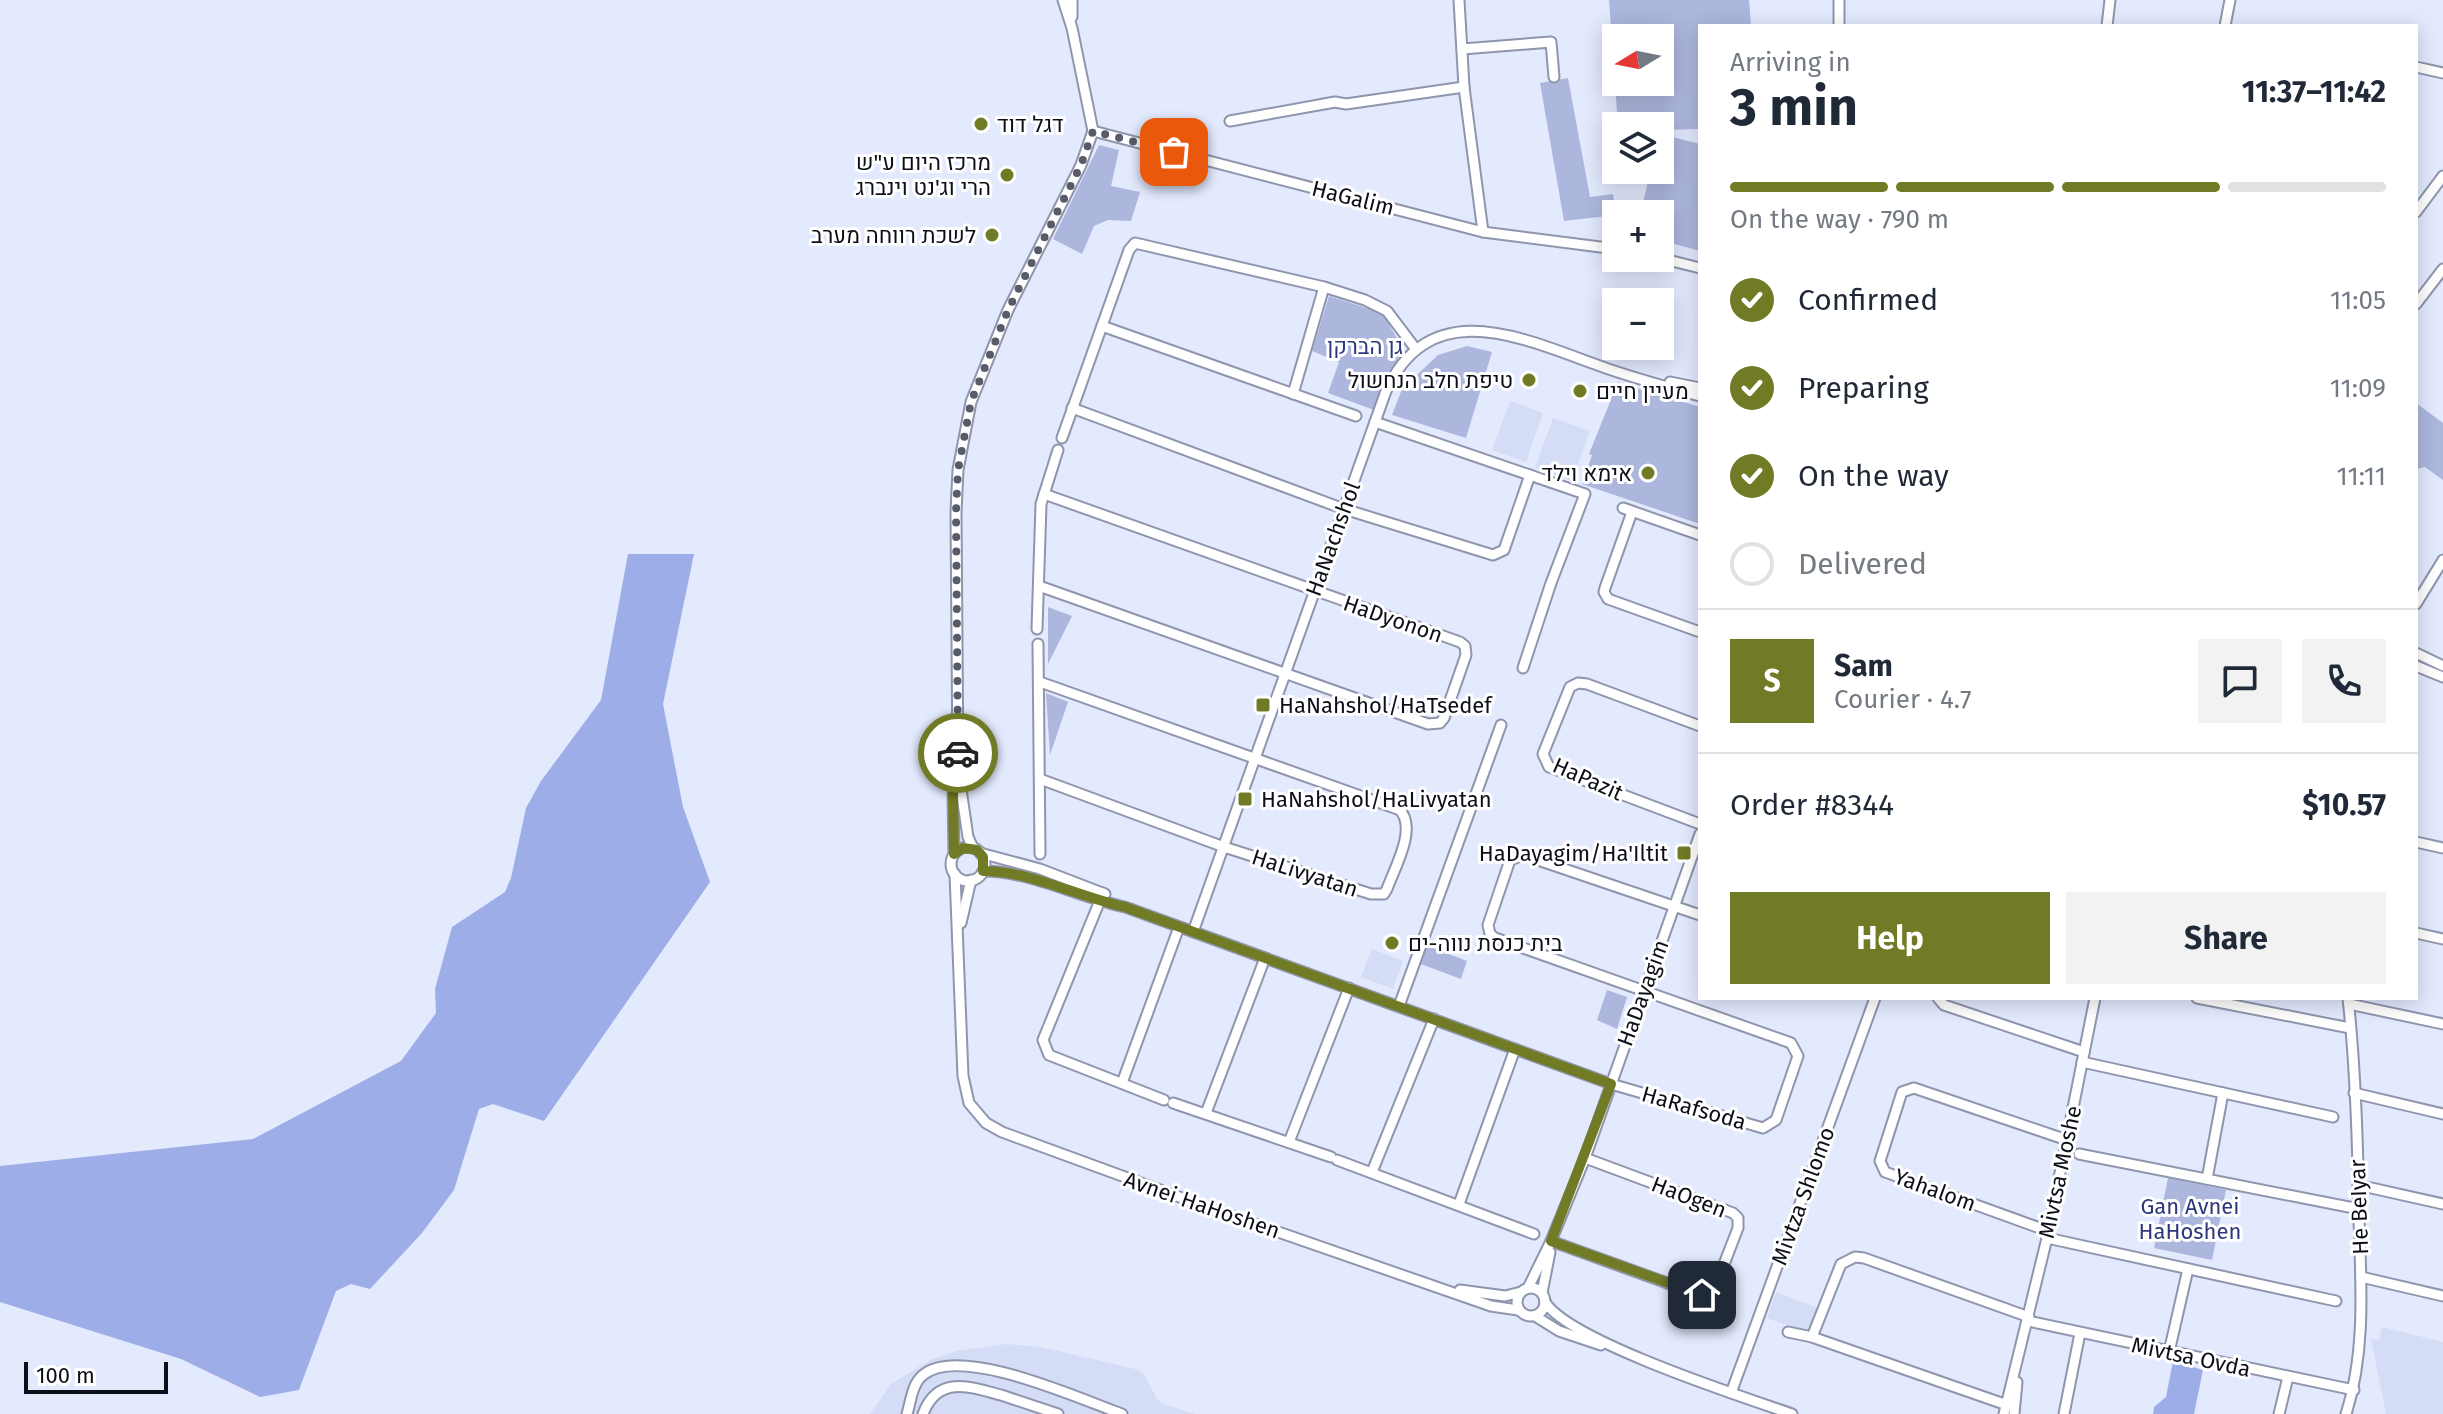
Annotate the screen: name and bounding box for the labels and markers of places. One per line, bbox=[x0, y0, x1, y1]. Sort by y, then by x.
place label: דגל דוד bbox=[997, 111, 1064, 138]
marker: דגל דוד bbox=[972, 115, 990, 133]
pin bbox=[1140, 118, 1208, 186]
place label: מרכז היום ע"ש הרי וג'נט וינברג bbox=[856, 149, 991, 201]
marker: מרכז היום ע"ש הרי וג'נט וינברג bbox=[998, 166, 1016, 184]
place label: לשכת רווחה מערב bbox=[811, 222, 976, 249]
marker: לשכת רווחה מערב bbox=[983, 226, 1001, 244]
place label: טיפת חלב הנחשול bbox=[1348, 367, 1513, 394]
marker: טיפת חלב הנחשול bbox=[1520, 371, 1538, 389]
place label: מעיין חיים bbox=[1596, 378, 1689, 405]
marker: מעיין חיים bbox=[1571, 382, 1589, 400]
place label: אימא וילד bbox=[1541, 460, 1632, 487]
marker: אימא וילד bbox=[1639, 464, 1657, 482]
place label: HaNahshol/HaTsedef bbox=[1279, 692, 1493, 719]
marker: HaNahshol/HaTsedef bbox=[1254, 696, 1272, 714]
place label: HaNahshol/HaLivyatan bbox=[1261, 786, 1492, 813]
marker: HaNahshol/HaLivyatan bbox=[1236, 790, 1254, 808]
place label: HaDayagim/Ha'Iltit bbox=[1479, 840, 1668, 867]
marker: HaDayagim/Ha'Iltit bbox=[1675, 844, 1693, 862]
place label: בית כנסת נווה-ים bbox=[1408, 930, 1563, 957]
marker: בית כנסת נווה-ים bbox=[1383, 934, 1401, 952]
pin bbox=[1668, 1261, 1736, 1329]

